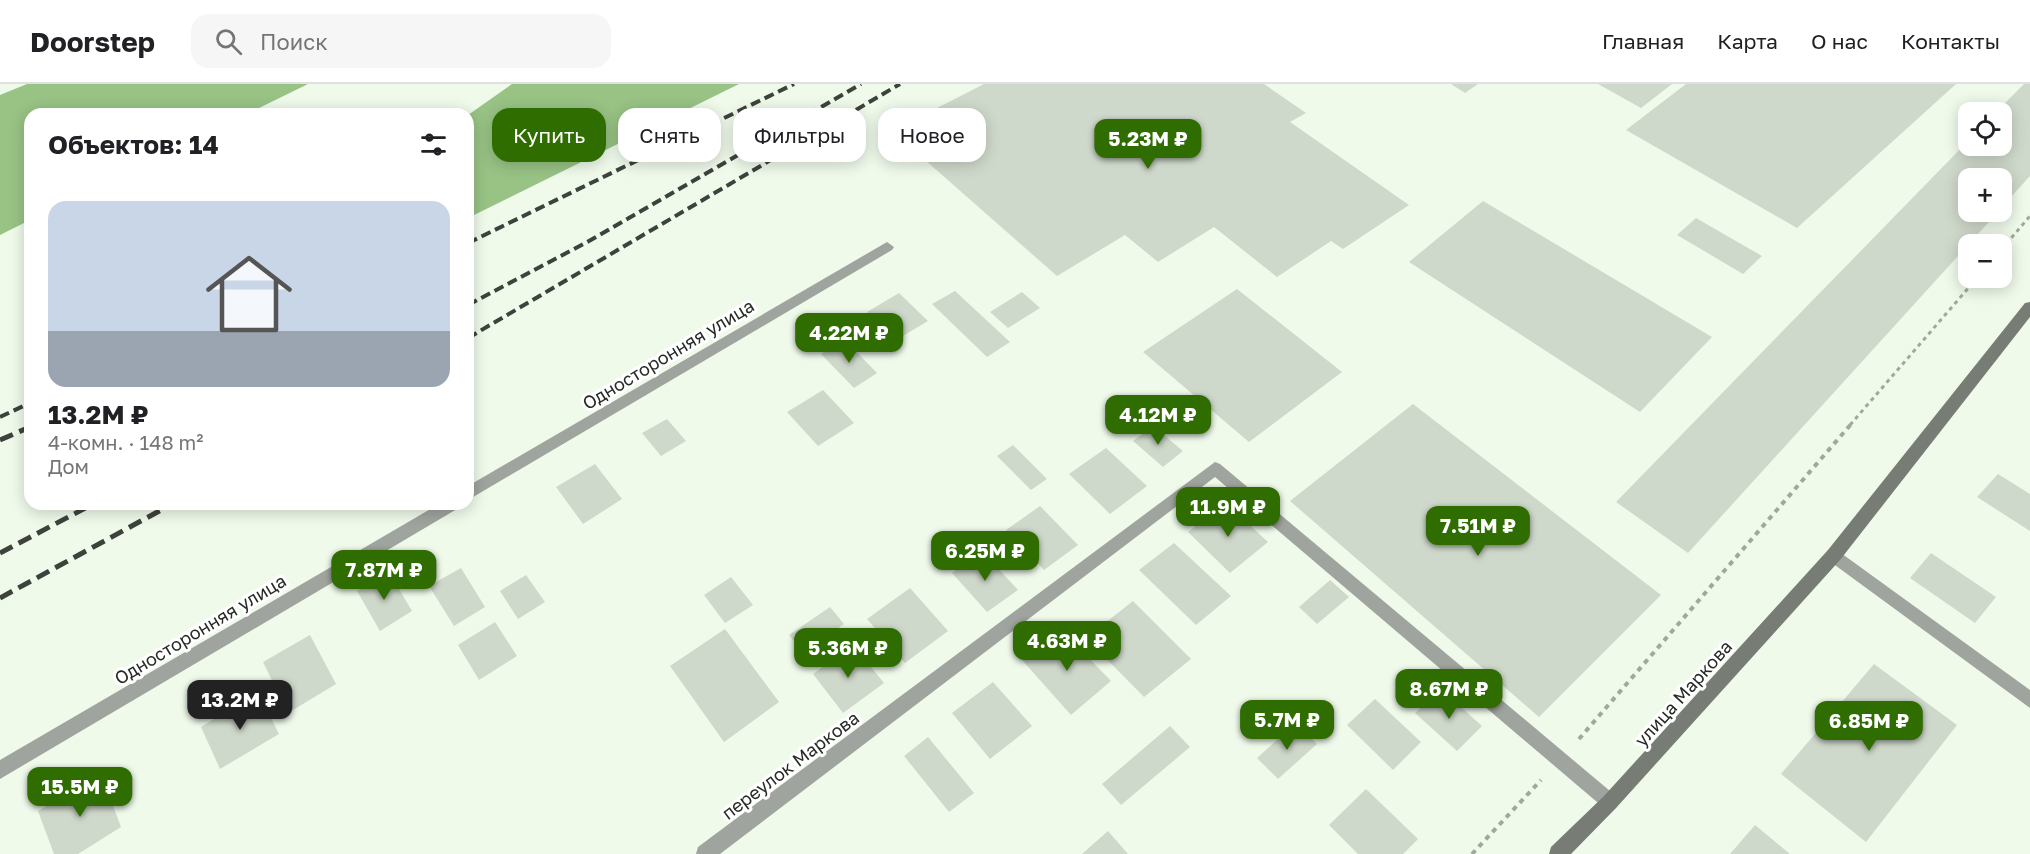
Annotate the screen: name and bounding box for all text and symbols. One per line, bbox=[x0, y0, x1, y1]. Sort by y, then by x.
search box bbox=[191, 14, 611, 68]
text: Doorstep bbox=[30, 25, 155, 58]
icon: search bbox=[212, 25, 245, 58]
text: Поиск bbox=[260, 28, 328, 55]
text: Главная bbox=[1602, 28, 1684, 54]
text: Карта bbox=[1717, 28, 1778, 54]
text: О нас bbox=[1811, 28, 1868, 54]
text: Контакты bbox=[1901, 28, 2000, 54]
map controls bbox=[1958, 102, 2012, 288]
button: locate bbox=[1958, 102, 2012, 156]
chip: Купить bbox=[492, 108, 606, 162]
chip: Снять bbox=[618, 108, 721, 162]
chip: Фильтры bbox=[733, 108, 866, 162]
chip: Новое bbox=[878, 108, 986, 162]
pin: 5.23M ₽ bbox=[1093, 119, 1203, 170]
text: 5.23M ₽ bbox=[1108, 126, 1188, 150]
icon: filters bbox=[417, 128, 450, 161]
text: Объектов: 14 bbox=[48, 129, 219, 160]
button: + bbox=[1958, 168, 2012, 222]
button: − bbox=[1958, 234, 2012, 288]
icon: home bbox=[195, 240, 303, 348]
street label: Односторонняя улица bbox=[578, 294, 758, 414]
pin: 4.22M ₽ bbox=[794, 313, 904, 364]
text: 4.22M ₽ bbox=[809, 320, 889, 344]
pin: 4.12M ₽ bbox=[1103, 395, 1213, 446]
text: 13.2M ₽ bbox=[48, 399, 149, 430]
text: 4.12M ₽ bbox=[1119, 402, 1197, 426]
text: 4-комн. · 148 m² bbox=[48, 430, 204, 454]
text: Дом bbox=[48, 454, 89, 478]
pin: 11.9M ₽ bbox=[1173, 487, 1283, 538]
text: 11.9M ₽ bbox=[1190, 494, 1266, 518]
pin: 7.51M ₽ bbox=[1423, 506, 1533, 557]
text: 7.51M ₽ bbox=[1440, 513, 1516, 537]
pin: 6.25M ₽ bbox=[930, 531, 1040, 582]
text: 6.25M ₽ bbox=[945, 538, 1025, 562]
pin: 7.87M ₽ bbox=[329, 550, 439, 601]
text: 7.87M ₽ bbox=[345, 557, 423, 581]
street label: Односторонняя улица bbox=[110, 569, 290, 689]
pin: 4.63M ₽ bbox=[1012, 621, 1122, 672]
pin: 5.36M ₽ bbox=[793, 628, 903, 679]
text: 4.63M ₽ bbox=[1027, 628, 1107, 652]
text: 5.36M ₽ bbox=[808, 635, 888, 659]
street label: улица Маркова bbox=[1630, 635, 1736, 751]
pin: 8.67M ₽ bbox=[1394, 669, 1504, 720]
text: 8.67M ₽ bbox=[1409, 676, 1489, 700]
pin: 13.2M ₽ bbox=[185, 680, 295, 731]
text: 13.2M ₽ bbox=[201, 687, 279, 711]
pin: 5.7M ₽ bbox=[1238, 700, 1336, 751]
pin: 6.85M ₽ bbox=[1814, 701, 1924, 752]
street label: переулок Маркова bbox=[717, 706, 863, 824]
text: 5.7M ₽ bbox=[1254, 707, 1320, 731]
text: 6.85M ₽ bbox=[1829, 708, 1909, 732]
pin: 15.5M ₽ bbox=[25, 767, 135, 818]
text: 15.5M ₽ bbox=[41, 774, 119, 798]

